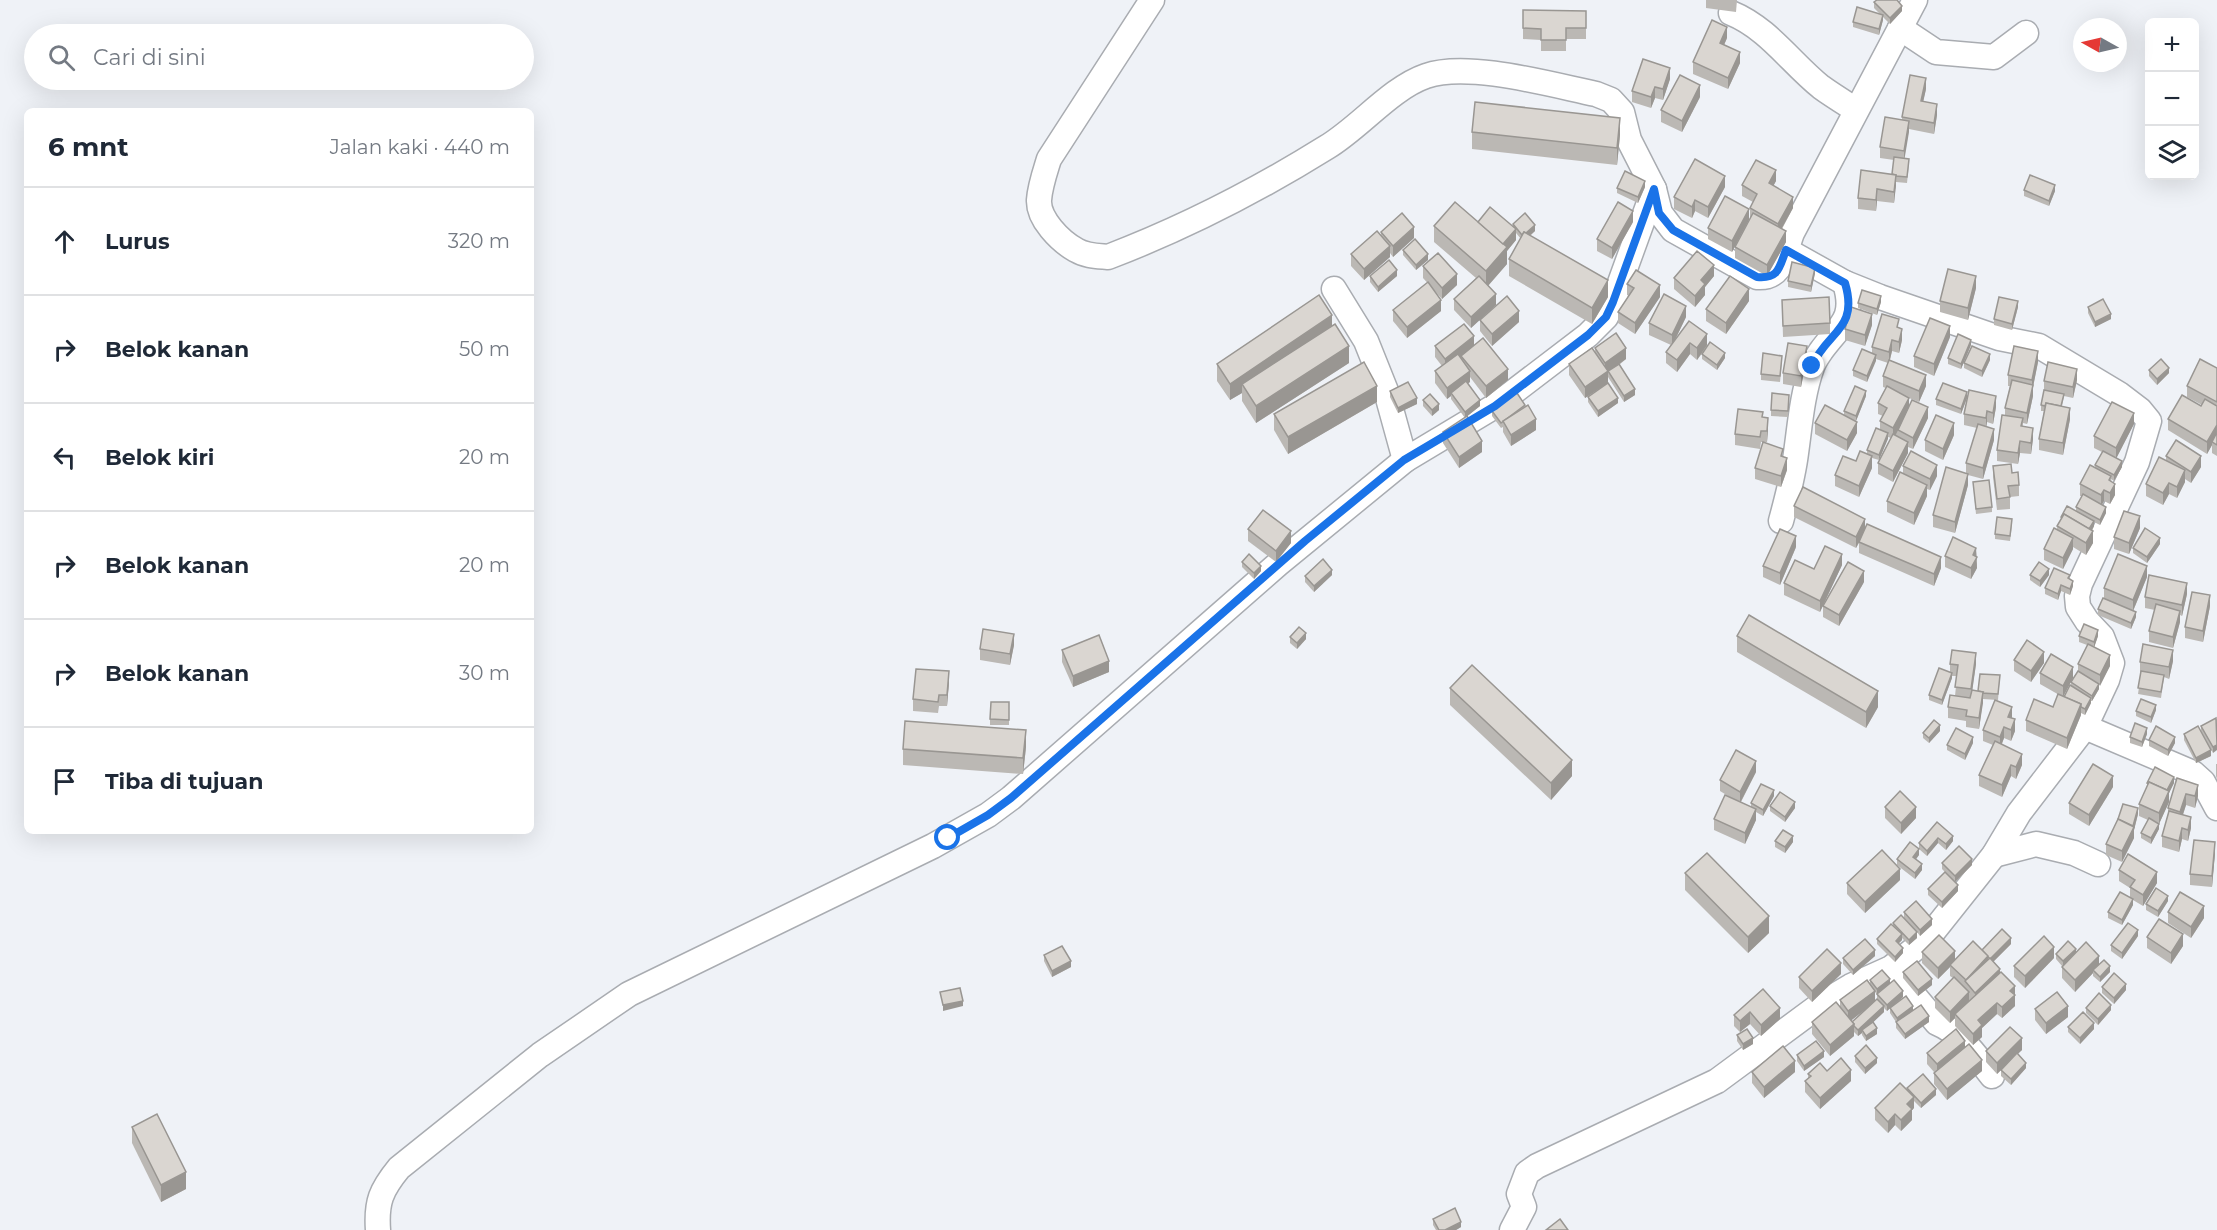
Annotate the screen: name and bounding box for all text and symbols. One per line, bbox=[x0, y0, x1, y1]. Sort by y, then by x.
north arrow bbox=[2073, 18, 2127, 72]
map controls bbox=[2145, 18, 2199, 180]
button: + bbox=[2145, 18, 2199, 72]
search box bbox=[24, 24, 534, 90]
icon: search bbox=[45, 41, 78, 74]
text: Cari di sini bbox=[93, 44, 206, 71]
button: − bbox=[2145, 72, 2199, 126]
button: layers bbox=[2145, 126, 2199, 180]
text: 6 mnt bbox=[48, 131, 128, 163]
text: Jalan kaki · 440 m bbox=[330, 135, 510, 159]
icon: ahead bbox=[48, 225, 81, 258]
text: Lurus bbox=[105, 228, 170, 255]
text: 320 m bbox=[448, 229, 510, 253]
icon: right bbox=[48, 333, 81, 366]
text: Belok kanan bbox=[105, 336, 249, 363]
text: 50 m bbox=[459, 337, 510, 361]
route end bbox=[1798, 352, 1824, 378]
icon: left bbox=[48, 441, 81, 474]
text: Belok kiri bbox=[105, 444, 214, 471]
text: 20 m bbox=[459, 445, 510, 469]
icon: right bbox=[48, 549, 81, 582]
text: Belok kanan bbox=[105, 552, 249, 579]
text: 20 m bbox=[459, 553, 510, 577]
icon: right bbox=[48, 657, 81, 690]
text: Belok kanan bbox=[105, 660, 249, 687]
text: 30 m bbox=[459, 661, 510, 685]
icon: arrive bbox=[48, 765, 81, 798]
text: Tiba di tujuan bbox=[105, 768, 263, 795]
route start bbox=[934, 824, 960, 850]

